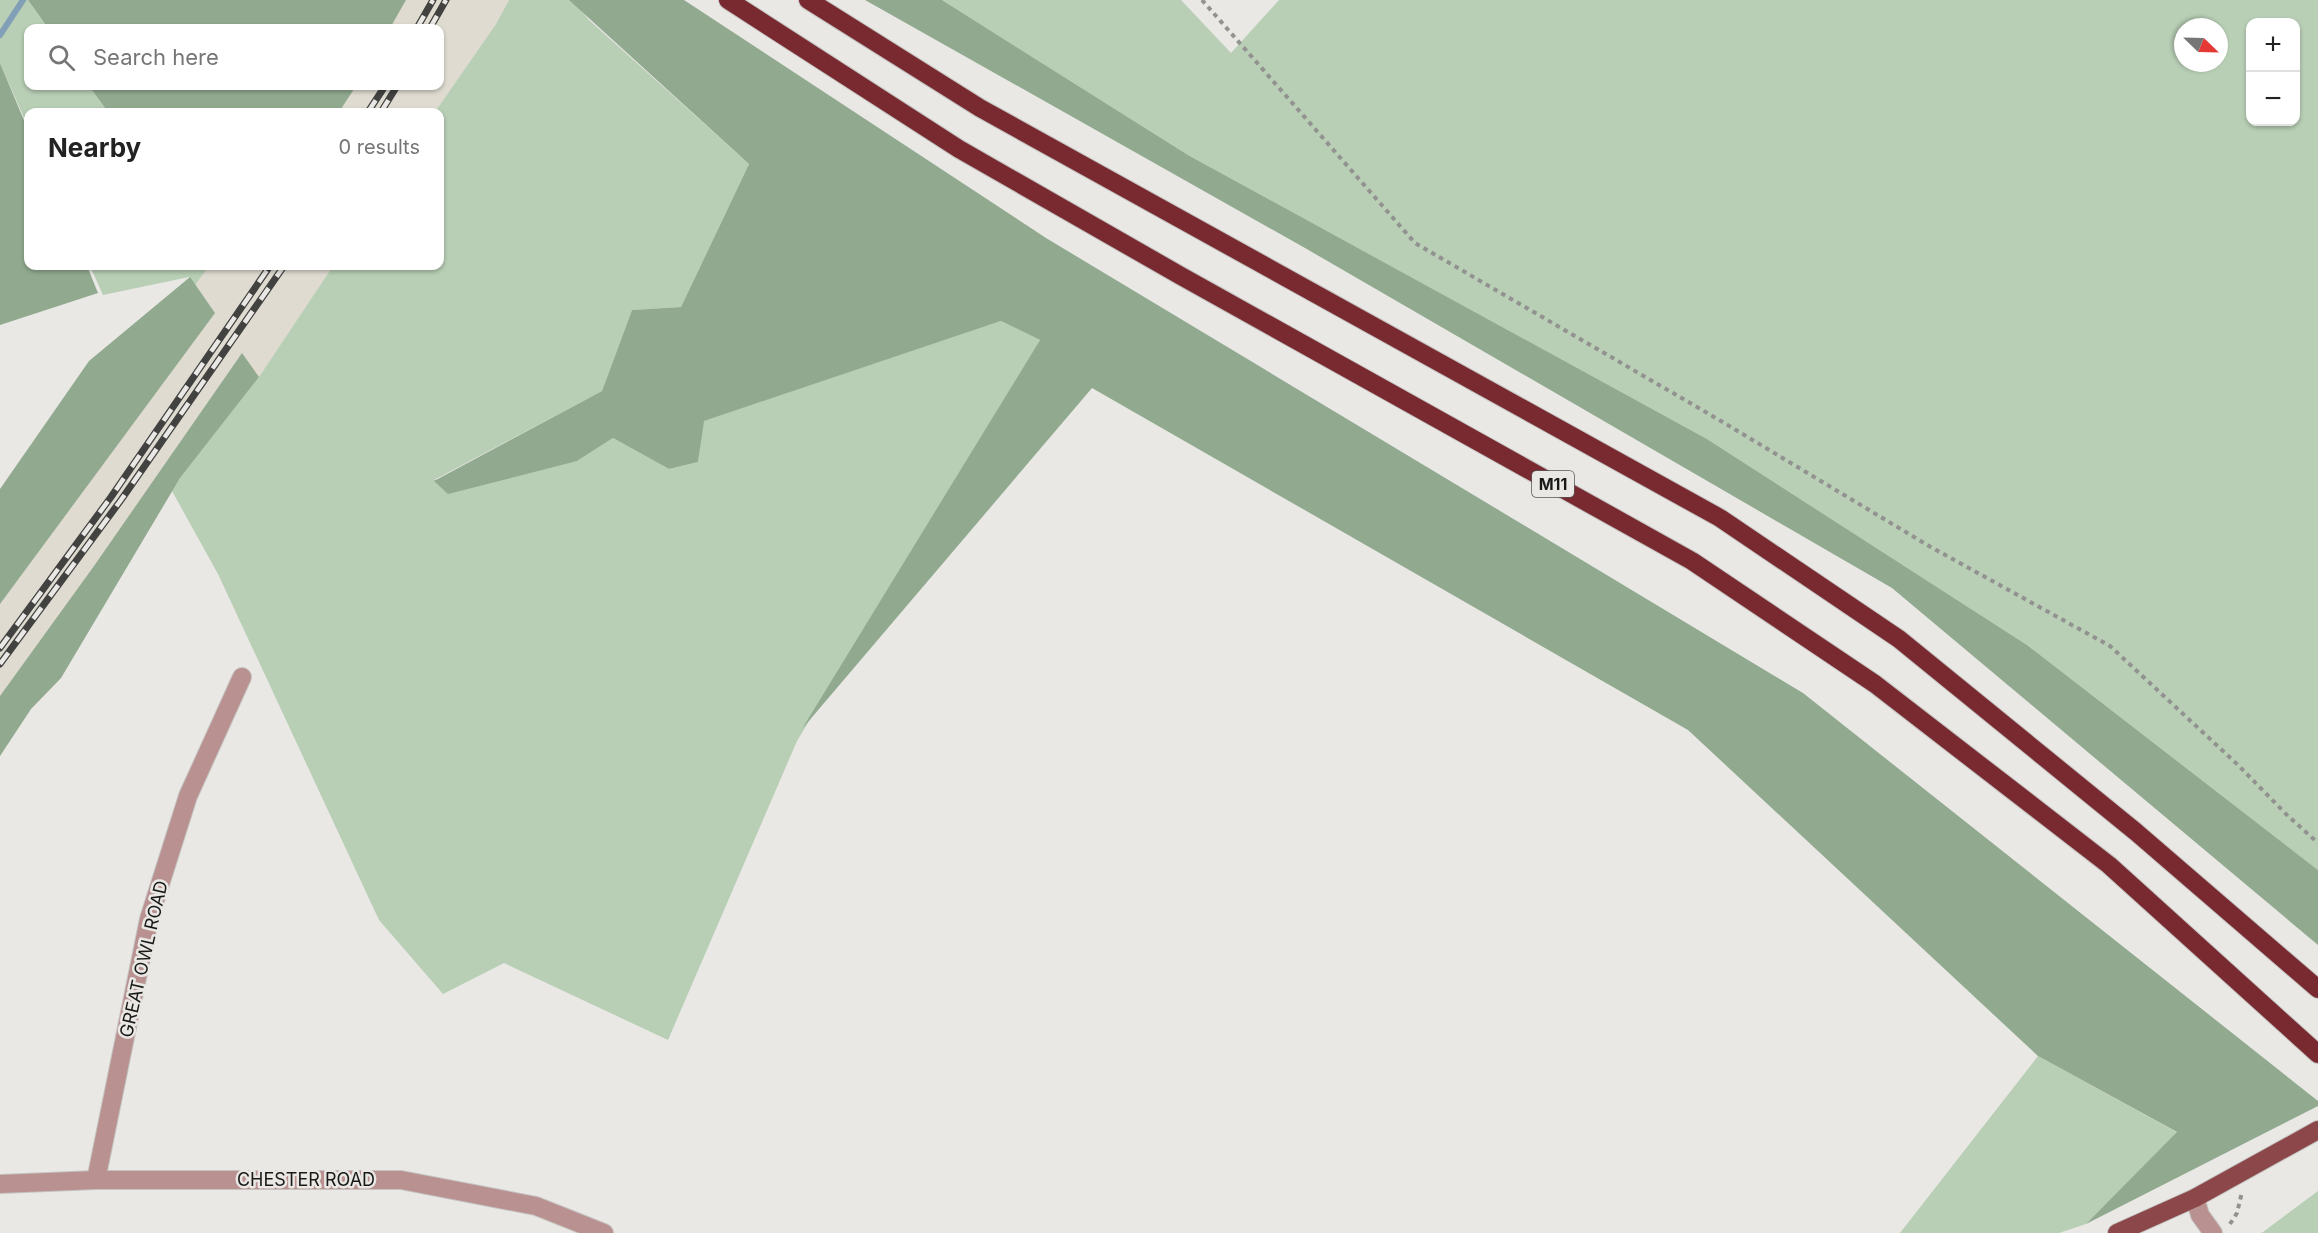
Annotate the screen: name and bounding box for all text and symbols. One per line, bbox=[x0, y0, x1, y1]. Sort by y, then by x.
north arrow bbox=[2174, 18, 2228, 72]
map controls bbox=[2246, 18, 2300, 126]
button: + bbox=[2246, 18, 2300, 72]
search box bbox=[24, 24, 444, 90]
icon: search bbox=[45, 41, 78, 74]
text: Search here bbox=[93, 44, 219, 70]
button: − bbox=[2246, 72, 2300, 126]
text: Nearby bbox=[48, 132, 141, 163]
text: 0 results bbox=[338, 135, 420, 159]
road number: M11 bbox=[1532, 471, 1574, 497]
street label: GREAT OWL ROAD bbox=[115, 878, 172, 1039]
street label: CHESTER ROAD bbox=[237, 1169, 375, 1190]

